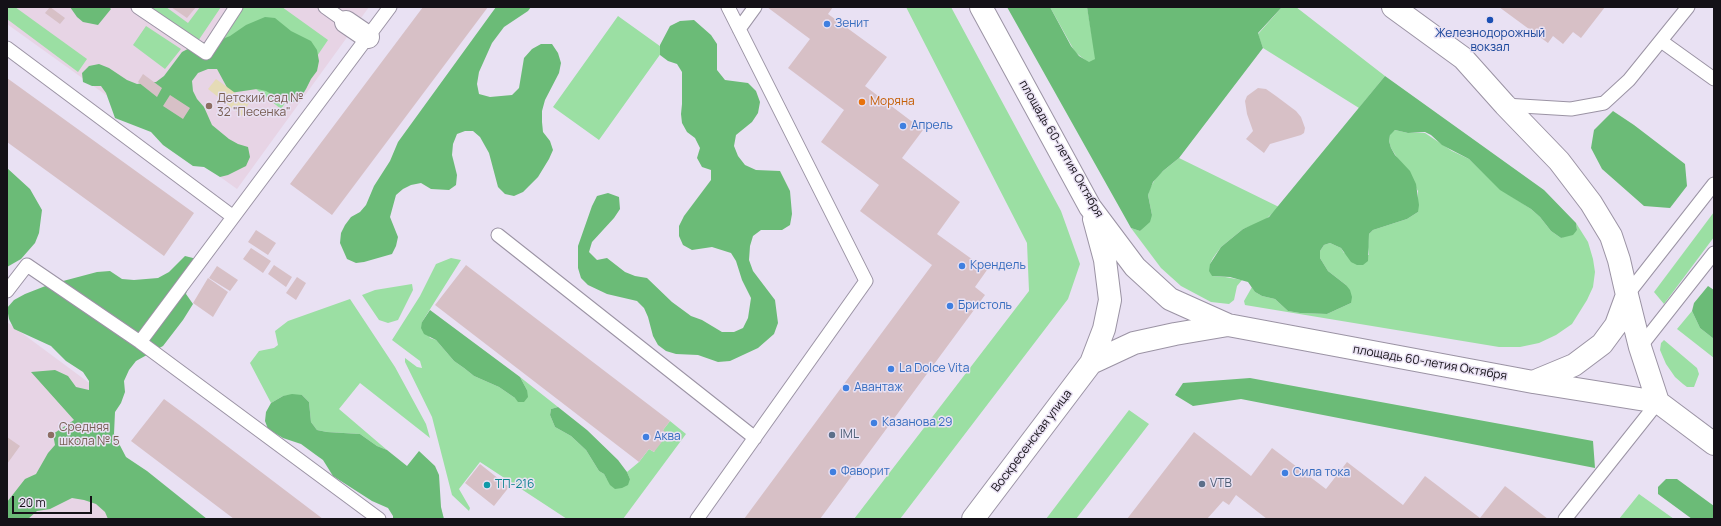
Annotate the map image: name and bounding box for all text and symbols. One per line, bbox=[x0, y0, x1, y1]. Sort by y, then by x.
marker: Железнодорожный вокзал bbox=[1485, 15, 1495, 25]
place label: Зенит bbox=[835, 17, 869, 31]
marker: Зенит bbox=[822, 19, 832, 29]
place label: Железнодорожный вокзал bbox=[1435, 27, 1545, 55]
street label: площадь 60-летия Октября bbox=[1016, 78, 1106, 220]
place label: Детский сад № 32 "Песенка" bbox=[217, 92, 304, 120]
place label: Моряна bbox=[870, 95, 915, 109]
marker: Моряна bbox=[857, 97, 867, 107]
marker: Детский сад № 32 "Песенка" bbox=[204, 101, 214, 111]
place label: Апрель bbox=[911, 119, 953, 133]
marker: Апрель bbox=[898, 121, 908, 131]
place label: Крендель bbox=[970, 259, 1026, 273]
marker: Крендель bbox=[957, 261, 967, 271]
place label: Бристоль bbox=[958, 299, 1012, 313]
marker: Бристоль bbox=[945, 301, 955, 311]
street label: площадь 60-летия Октября bbox=[1352, 342, 1508, 384]
place label: La Dolce Vita bbox=[899, 362, 969, 376]
marker: La Dolce Vita bbox=[886, 364, 896, 374]
place label: Авантаж bbox=[854, 381, 903, 395]
marker: Авантаж bbox=[841, 383, 851, 393]
street label: Воскресенская улица bbox=[989, 387, 1075, 495]
place label: Казанова 29 bbox=[882, 416, 952, 430]
marker: Казанова 29 bbox=[869, 418, 879, 428]
place label: Средняя школа № 5 bbox=[59, 421, 120, 449]
place label: IML bbox=[840, 428, 859, 442]
marker: Средняя школа № 5 bbox=[46, 430, 56, 440]
place label: Аква bbox=[654, 430, 681, 444]
marker: IML bbox=[827, 430, 837, 440]
marker: Аква bbox=[641, 432, 651, 442]
place label: Фаворит bbox=[841, 465, 890, 479]
place label: Сила тока bbox=[1293, 466, 1350, 480]
marker: Фаворит bbox=[828, 467, 838, 477]
marker: Сила тока bbox=[1280, 468, 1290, 478]
place label: VTB bbox=[1210, 477, 1232, 491]
place label: ТП-216 bbox=[495, 478, 534, 492]
marker: VTB bbox=[1197, 479, 1207, 489]
marker: ТП-216 bbox=[482, 480, 492, 490]
scale bar bbox=[14, 488, 94, 514]
text: 20 m bbox=[19, 494, 46, 511]

